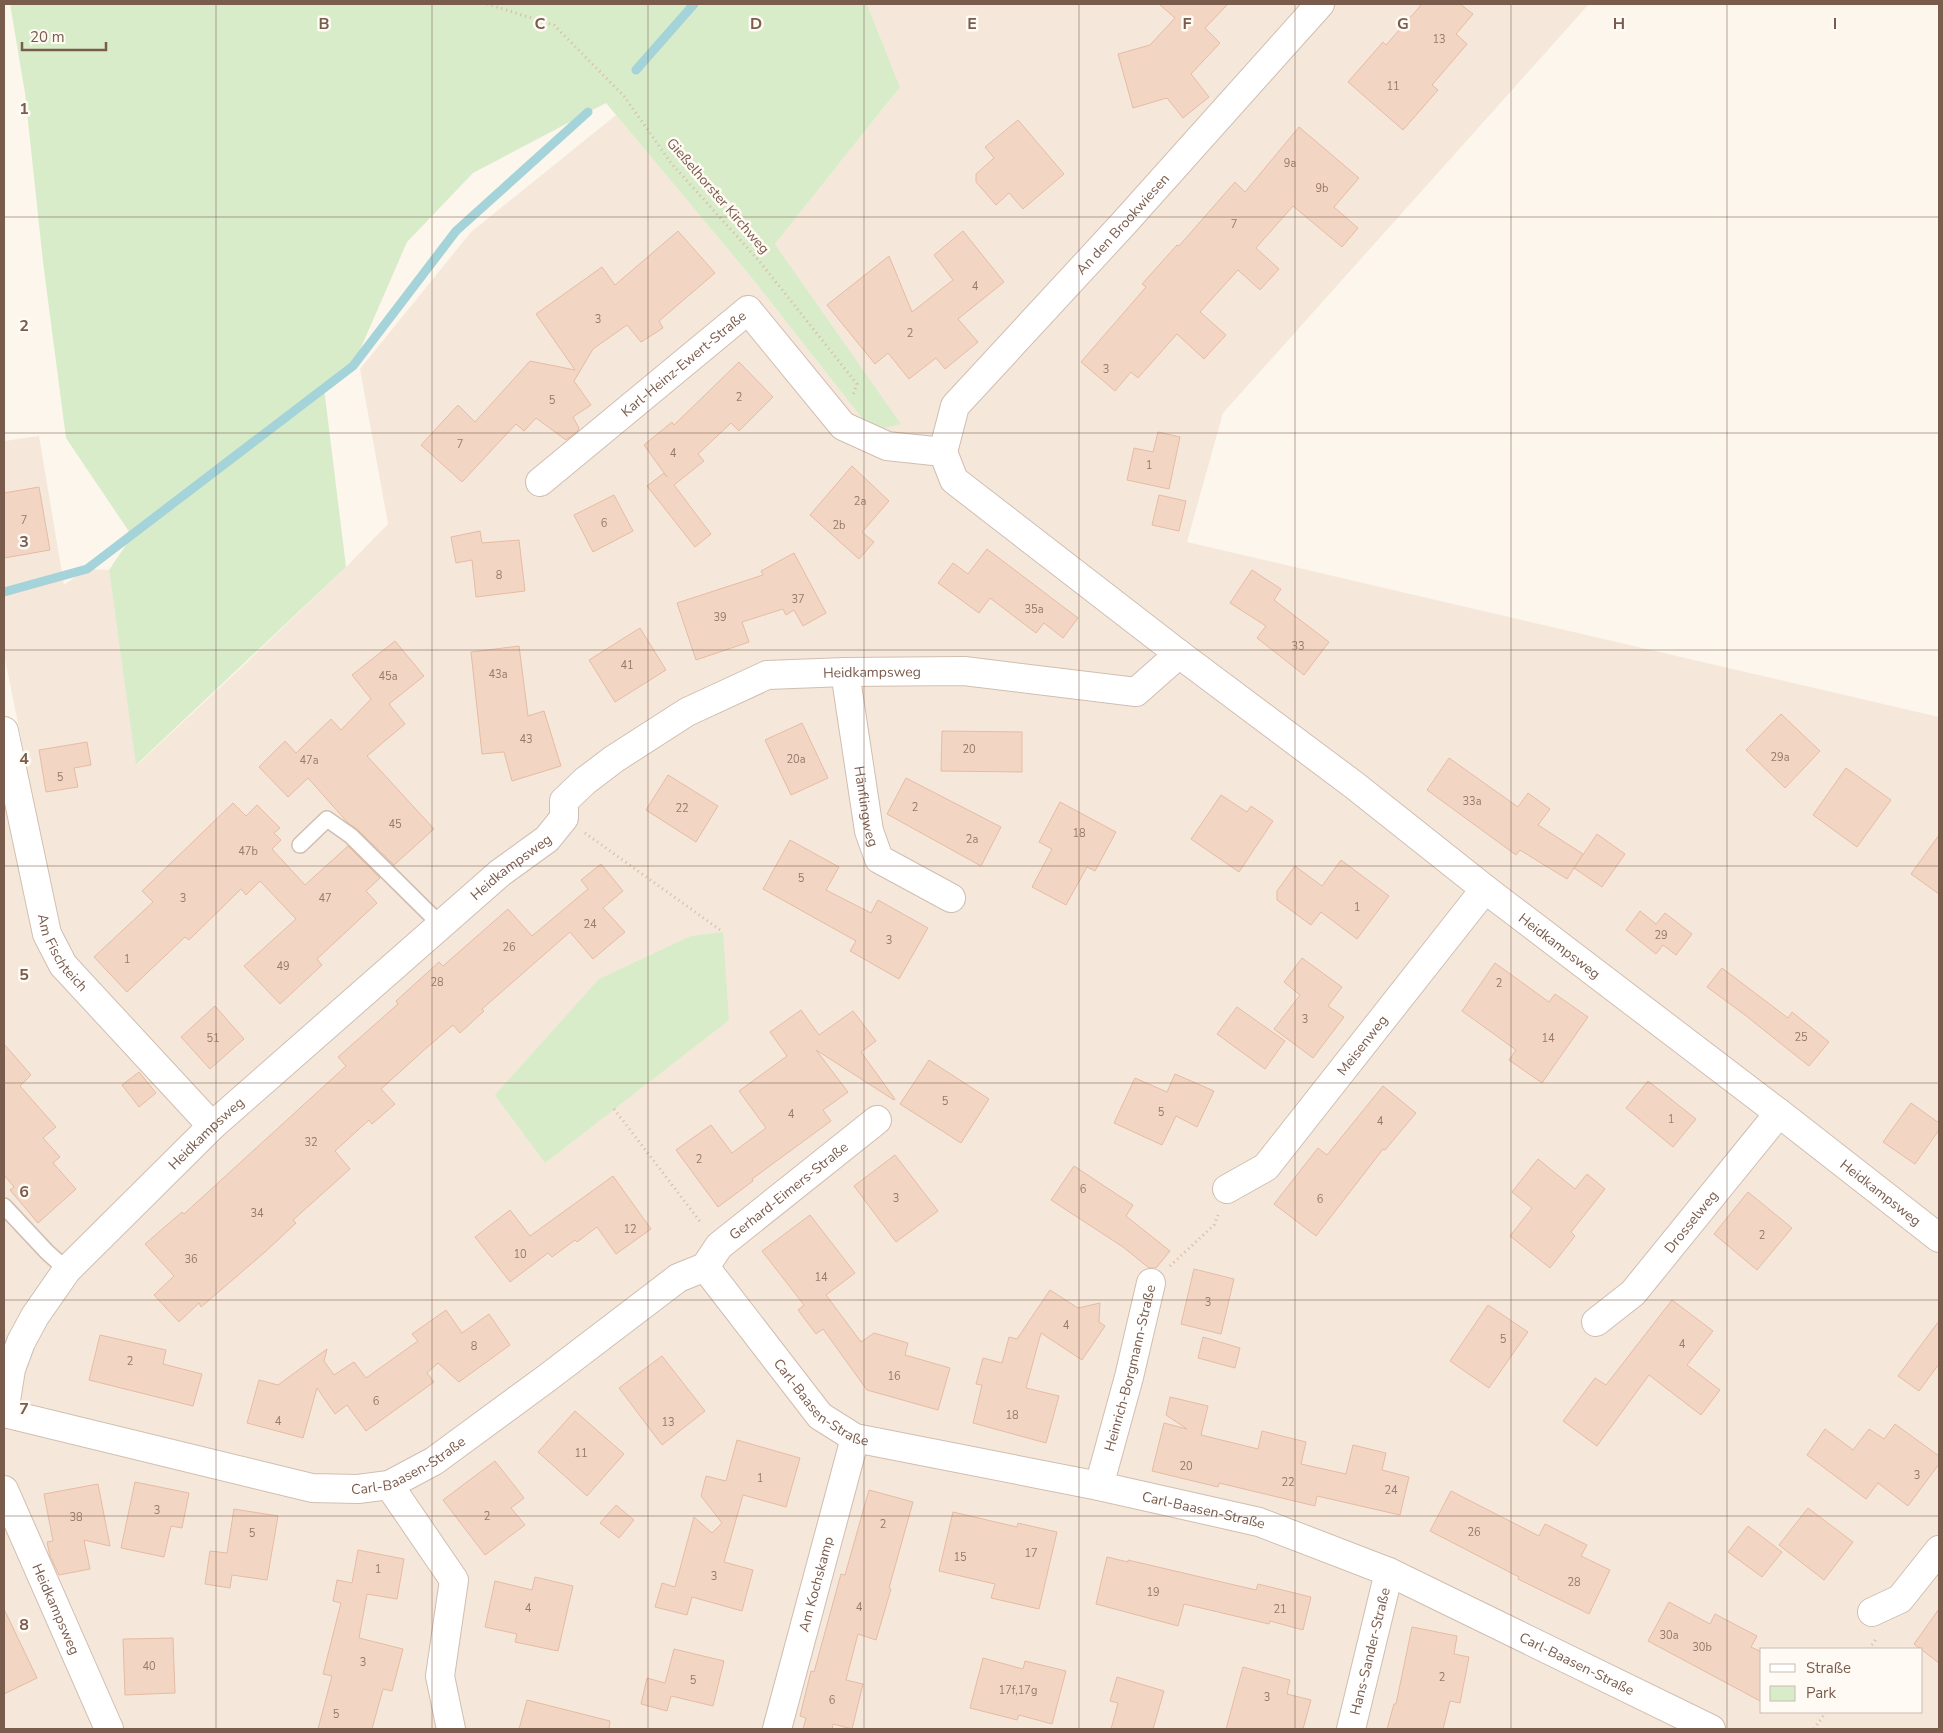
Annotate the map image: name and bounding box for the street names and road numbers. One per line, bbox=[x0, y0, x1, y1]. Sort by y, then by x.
street label: Gießelhorster Kirchweg bbox=[662, 134, 774, 258]
street label: An den Brookwiesen bbox=[1072, 169, 1173, 279]
street label: Karl-Heinz-Ewert-Straße bbox=[617, 306, 750, 421]
street label: Heidkampsweg bbox=[823, 662, 921, 682]
street label: Hänflingweg bbox=[850, 765, 883, 849]
street label: Heidkampsweg bbox=[466, 829, 555, 904]
street label: Heidkampsweg bbox=[1515, 908, 1604, 983]
street label: Am Fischteich bbox=[33, 912, 92, 995]
street label: Meisenweg bbox=[1332, 1011, 1392, 1079]
street label: Heidkampsweg bbox=[164, 1093, 248, 1174]
street label: Gerhard-Eimers-Straße bbox=[725, 1137, 852, 1244]
street label: Heidkampsweg bbox=[1836, 1155, 1925, 1230]
street label: Drosselweg bbox=[1660, 1186, 1722, 1257]
street label: Heinrich-Borgmann-Straße bbox=[1099, 1283, 1160, 1453]
street label: Carl-Baasen-Straße bbox=[769, 1354, 870, 1450]
street label: Carl-Baasen-Straße bbox=[351, 1432, 469, 1499]
street label: Carl-Baasen-Straße bbox=[1140, 1486, 1268, 1533]
street label: Am Kochskamp bbox=[794, 1534, 838, 1634]
street label: Heidkampsweg bbox=[28, 1560, 85, 1658]
street label: Hans-Sander-Straße bbox=[1345, 1586, 1394, 1717]
street label: Carl-Baasen-Straße bbox=[1516, 1628, 1638, 1700]

